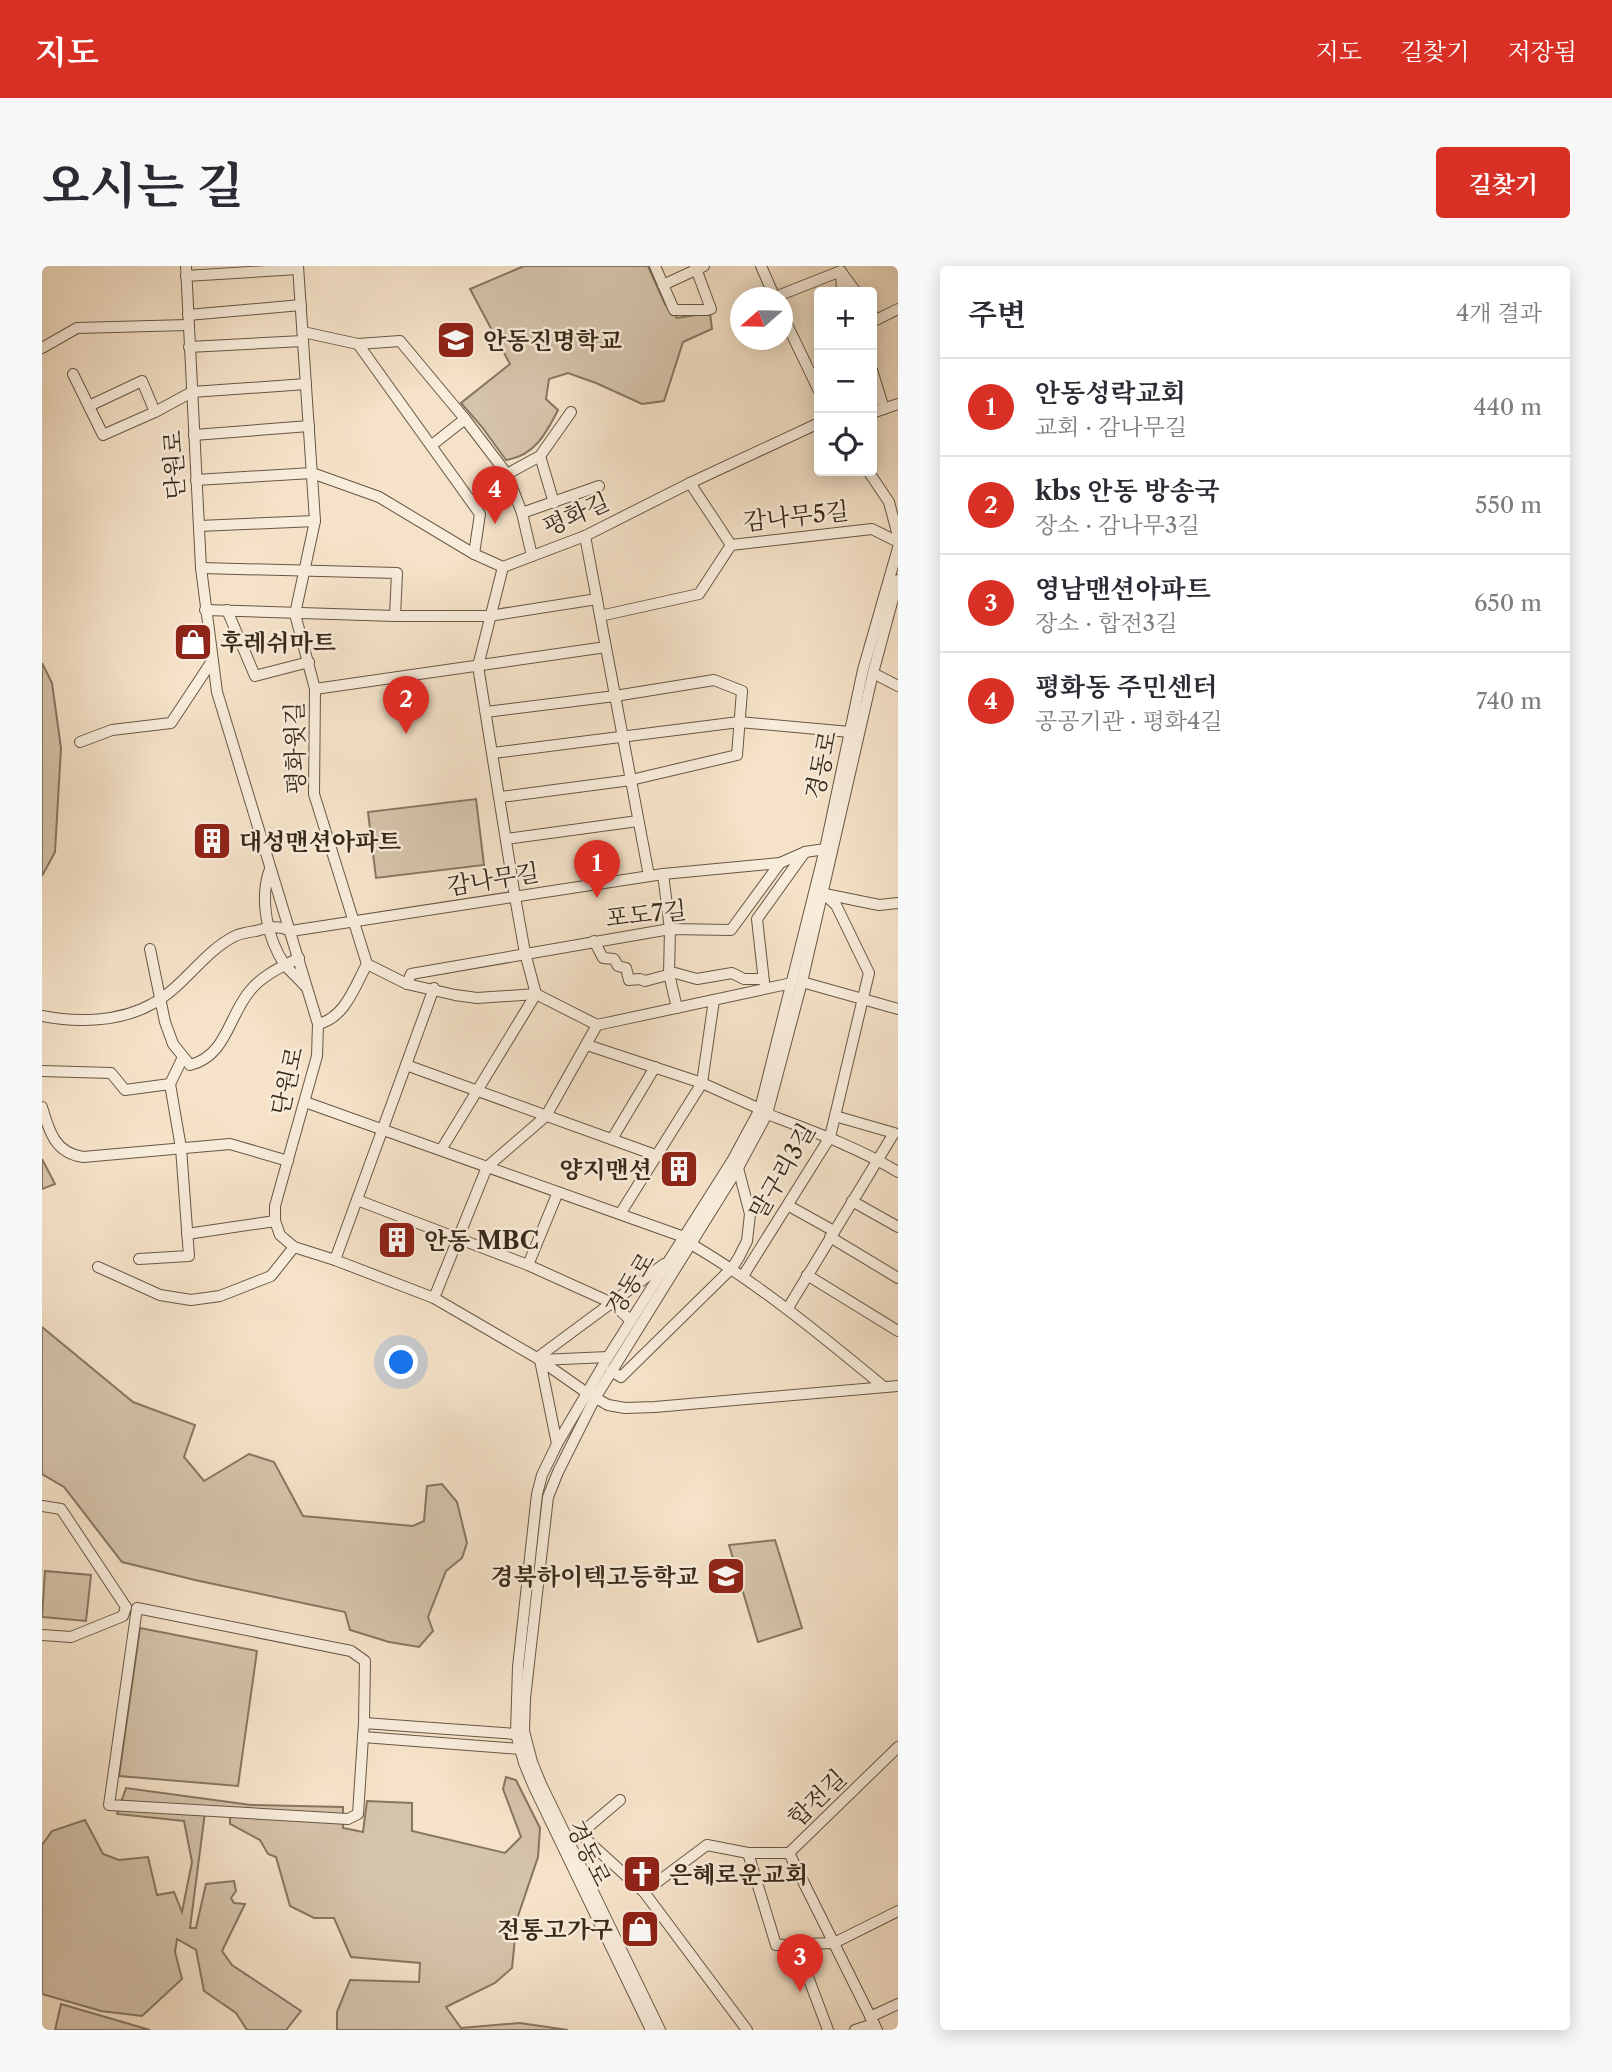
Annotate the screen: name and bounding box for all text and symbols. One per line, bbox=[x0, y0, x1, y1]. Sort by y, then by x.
text: 지도 bbox=[35, 32, 99, 73]
text: 지도 bbox=[1316, 37, 1362, 66]
text: 길찾기 bbox=[1400, 37, 1469, 66]
text: 저장됨 bbox=[1507, 37, 1577, 66]
button: 길찾기 bbox=[1436, 147, 1570, 218]
text: 오시는 길 bbox=[42, 155, 244, 216]
north arrow bbox=[730, 287, 793, 350]
map controls bbox=[814, 287, 877, 476]
button: + bbox=[814, 287, 877, 350]
text: 주변 bbox=[968, 296, 1026, 333]
text: 4개 결과 bbox=[1456, 299, 1542, 327]
school or university icon: 안동진명학교 bbox=[435, 319, 477, 361]
place label: 안동진명학교 bbox=[483, 326, 622, 355]
button: − bbox=[814, 350, 877, 413]
text: 안동성락교회 bbox=[1035, 377, 1186, 409]
text: 1 bbox=[986, 393, 996, 421]
text: 440 m bbox=[1473, 393, 1542, 421]
button: locate bbox=[814, 413, 877, 476]
text: 교회 · 감나무길 bbox=[1035, 413, 1187, 441]
street label: 단원로 bbox=[158, 430, 190, 500]
pin: 4 bbox=[472, 466, 518, 524]
text: kbs 안동 방송국 bbox=[1035, 475, 1220, 507]
street label: 평화길 bbox=[538, 487, 614, 541]
text: 2 bbox=[984, 491, 998, 519]
text: 550 m bbox=[1475, 491, 1542, 519]
street label: 감나무5길 bbox=[742, 496, 850, 536]
text: 장소 · 감나무3길 bbox=[1035, 511, 1200, 539]
text: 영남맨션아파트 bbox=[1035, 573, 1211, 605]
text: 3 bbox=[985, 589, 998, 617]
text: 650 m bbox=[1474, 589, 1542, 617]
text: 장소 · 합전3길 bbox=[1035, 609, 1177, 637]
shop icon: 후레쉬마트 bbox=[172, 621, 214, 663]
place label: 후레쉬마트 bbox=[220, 628, 336, 657]
text: 평화동 주민센터 bbox=[1035, 671, 1217, 703]
pin: 2 bbox=[383, 676, 429, 734]
text: 4 bbox=[984, 687, 998, 715]
text: 740 m bbox=[1476, 687, 1542, 715]
street label: 평화윗길 bbox=[280, 701, 310, 795]
text: 공공기관 · 평화4길 bbox=[1035, 707, 1223, 735]
street label: 경동로 bbox=[800, 728, 842, 802]
building icon: 대성맨션아파트 bbox=[191, 820, 233, 862]
place label: 대성맨션아파트 bbox=[239, 827, 401, 856]
pin: 1 bbox=[574, 840, 620, 898]
street label: 감나무길 bbox=[445, 857, 541, 901]
street label: 포도7길 bbox=[604, 895, 688, 933]
street label: 단원로 bbox=[265, 1044, 309, 1118]
street label: 말구리3길 bbox=[743, 1118, 821, 1224]
building icon: 양지맨션 bbox=[658, 1148, 700, 1190]
place label: 양지맨션 bbox=[559, 1155, 652, 1184]
building icon: 안동 MBC bbox=[376, 1219, 418, 1261]
place label: 안동 MBC bbox=[424, 1226, 539, 1255]
street label: 경동로 bbox=[599, 1247, 661, 1321]
your location bbox=[384, 1345, 418, 1379]
school or university icon: 경북하이텍고등학교 bbox=[705, 1555, 747, 1597]
place label: 경북하이텍고등학교 bbox=[490, 1562, 699, 1591]
street label: 합전길 bbox=[782, 1763, 852, 1833]
street label: 경동로 bbox=[561, 1815, 617, 1891]
church icon: 은혜로운교회 bbox=[621, 1853, 663, 1895]
place label: 은혜로운교회 bbox=[669, 1860, 808, 1889]
shop icon: 전통고가구 bbox=[619, 1908, 661, 1950]
place label: 전통고가구 bbox=[497, 1915, 613, 1944]
pin: 3 bbox=[777, 1934, 823, 1992]

